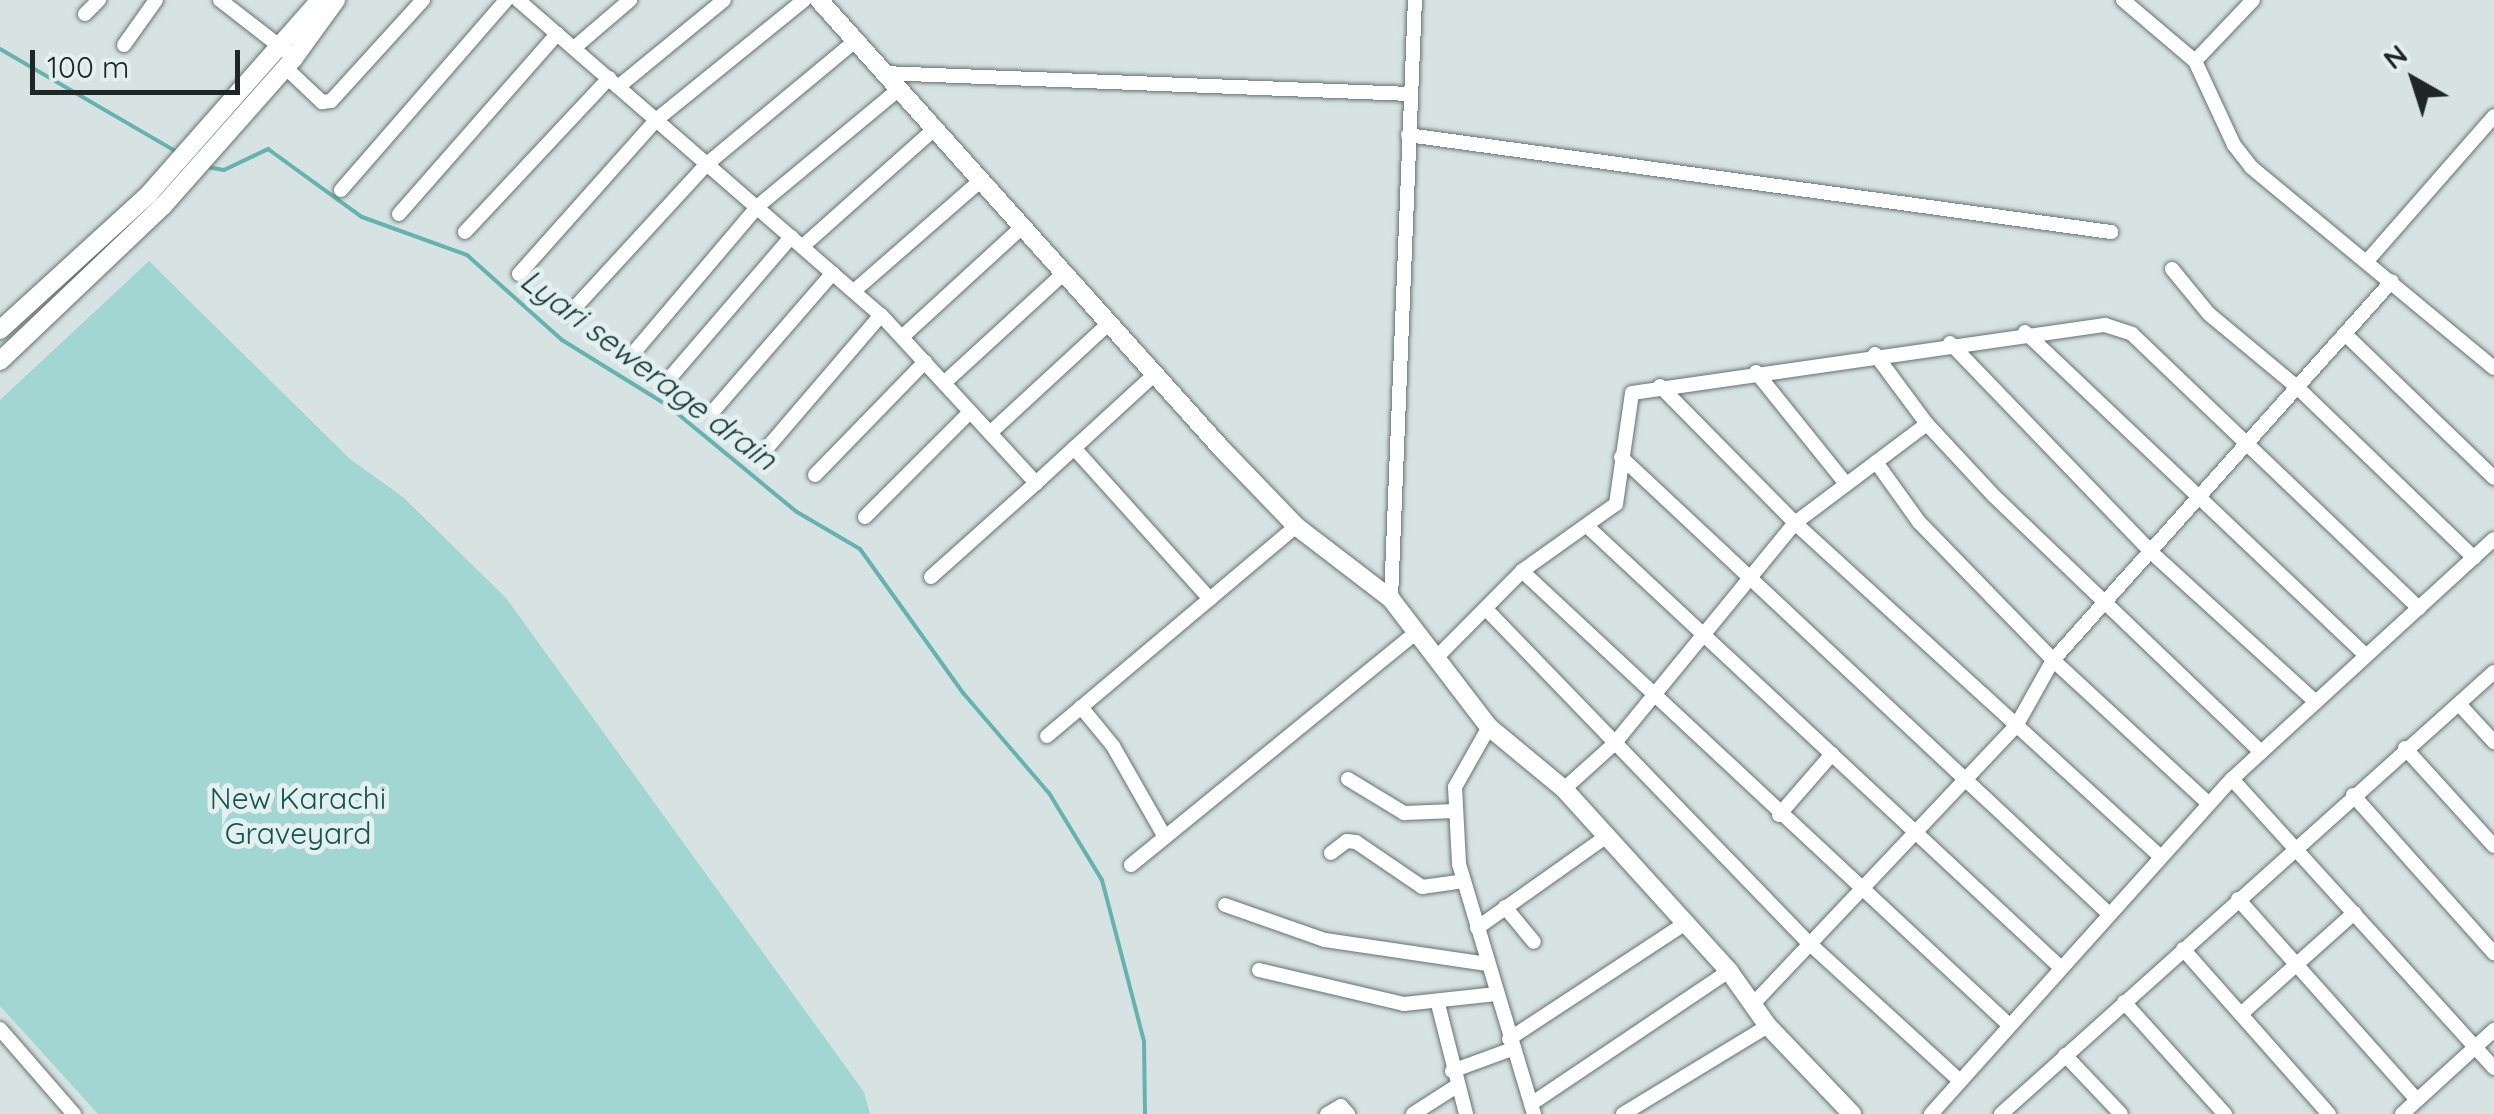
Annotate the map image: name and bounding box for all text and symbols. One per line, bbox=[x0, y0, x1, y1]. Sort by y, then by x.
scale bar bbox=[35, 30, 245, 92]
north arrow bbox=[2364, 30, 2464, 130]
text: N bbox=[2376, 36, 2414, 76]
text: 100 m bbox=[47, 48, 129, 86]
water label: Lyari sewerage drain bbox=[513, 260, 785, 478]
park label: New Karachi Graveyard bbox=[210, 780, 386, 850]

